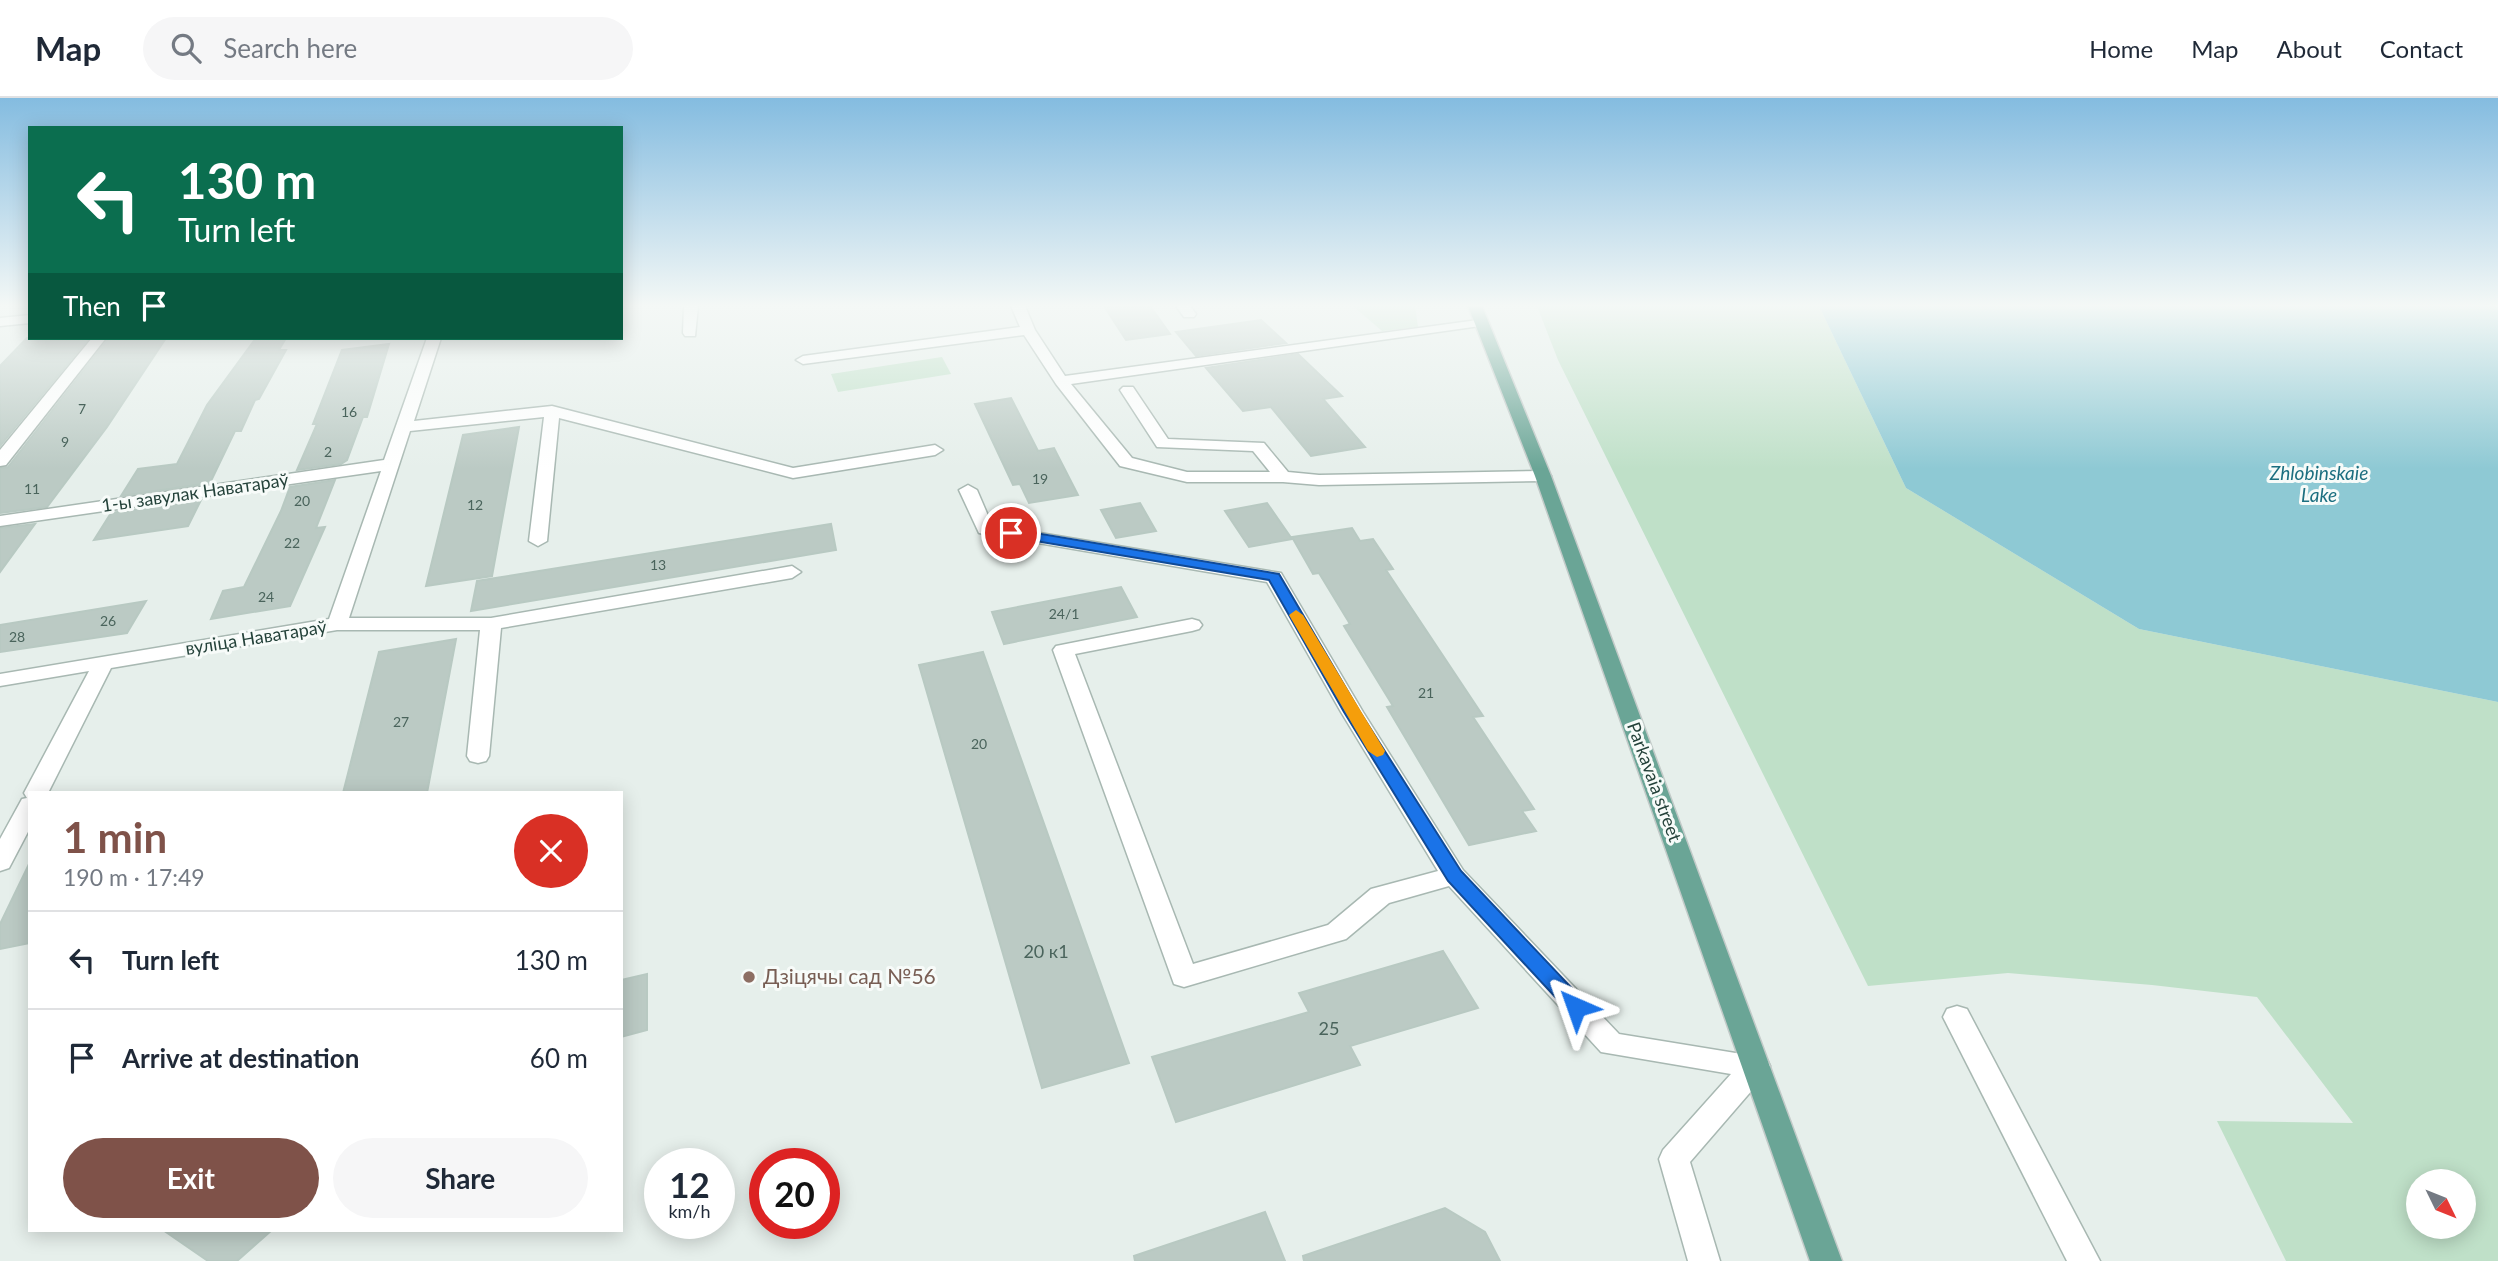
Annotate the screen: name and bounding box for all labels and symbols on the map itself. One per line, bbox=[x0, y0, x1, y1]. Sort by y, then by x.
house number: 7 bbox=[78, 400, 86, 417]
house number: 16 bbox=[341, 403, 357, 420]
house number: 9 bbox=[61, 433, 69, 450]
house number: 2 bbox=[324, 443, 332, 460]
water label: Zhlobinskaie Lake bbox=[2269, 461, 2368, 506]
street label: 1-ы завулак Наватараў bbox=[100, 468, 290, 516]
house number: 19 bbox=[1032, 470, 1048, 487]
house number: 11 bbox=[24, 480, 40, 497]
house number: 20 bbox=[294, 492, 310, 509]
house number: 12 bbox=[467, 496, 483, 513]
pin bbox=[981, 503, 1041, 563]
house number: 22 bbox=[284, 534, 300, 551]
house number: 13 bbox=[650, 556, 666, 573]
house number: 24 bbox=[258, 588, 274, 605]
house number: 24/1 bbox=[1049, 605, 1079, 622]
house number: 26 bbox=[100, 612, 116, 629]
street label: вуліца Наватараў bbox=[184, 615, 329, 659]
house number: 28 bbox=[9, 628, 25, 645]
house number: 21 bbox=[1418, 684, 1434, 701]
house number: 27 bbox=[393, 713, 409, 730]
street label: Parkavaia street bbox=[1623, 719, 1687, 845]
house number: 20 bbox=[971, 735, 987, 752]
house number: 20 к1 bbox=[1023, 940, 1069, 962]
place label: Дзіцячы сад №56 bbox=[763, 963, 936, 988]
marker: Дзіцячы сад №56 bbox=[741, 969, 757, 985]
position arrow bbox=[1539, 970, 1613, 1044]
house number: 25 bbox=[1319, 1017, 1339, 1039]
speed limit sign: 20 bbox=[749, 1148, 840, 1239]
north arrow bbox=[2406, 1169, 2476, 1239]

